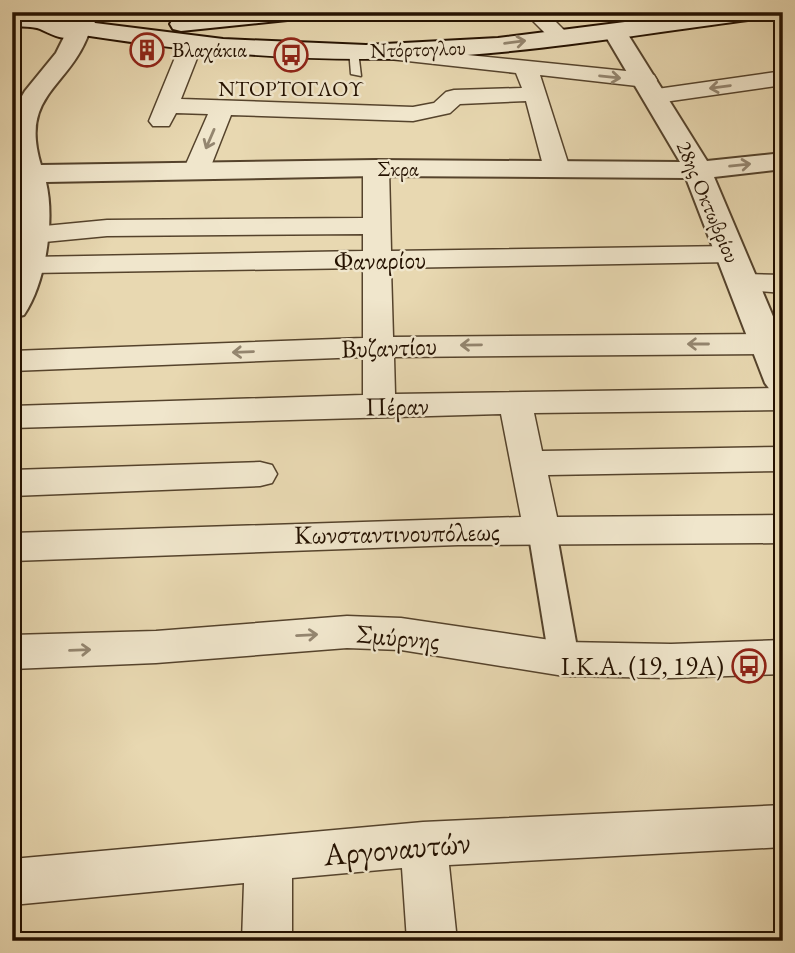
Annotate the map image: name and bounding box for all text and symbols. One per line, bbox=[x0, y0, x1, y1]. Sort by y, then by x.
building icon: Βλαχάκια bbox=[128, 31, 166, 69]
street label: Ντόρτογλου bbox=[370, 33, 466, 64]
place label: Βλαχάκια bbox=[172, 36, 247, 63]
bus stop icon: ΝΤΟΡΤΟΓΛΟΥ bbox=[272, 36, 310, 74]
one-way arrow bbox=[503, 36, 525, 49]
one-way arrow bbox=[598, 70, 621, 83]
place label: ΝΤΟΡΤΟΓΛΟΥ bbox=[218, 75, 364, 102]
one-way arrow bbox=[709, 81, 732, 94]
one-way arrow bbox=[203, 128, 216, 149]
street label: 28ης Οκτωβρίου bbox=[671, 137, 746, 267]
street label: Σκρα bbox=[378, 155, 419, 182]
one-way arrow bbox=[729, 159, 751, 172]
street label: Φαναρίου bbox=[334, 242, 426, 278]
street label: Βυζαντίου bbox=[340, 328, 438, 366]
one-way arrow bbox=[687, 337, 710, 351]
one-way arrow bbox=[459, 338, 482, 352]
one-way arrow bbox=[232, 345, 255, 359]
street label: Πέραν bbox=[365, 388, 429, 424]
street label: Κωνσταντινουπόλεως bbox=[294, 514, 500, 552]
street label: Σμύρνης bbox=[355, 616, 441, 658]
one-way arrow bbox=[296, 628, 319, 641]
one-way arrow bbox=[69, 643, 92, 656]
bus stop icon: Ι.Κ.Α. (19, 19Α) bbox=[730, 647, 768, 685]
place label: Ι.Κ.Α. (19, 19Α) bbox=[561, 649, 724, 683]
street label: Αργοναυτών bbox=[321, 821, 472, 875]

